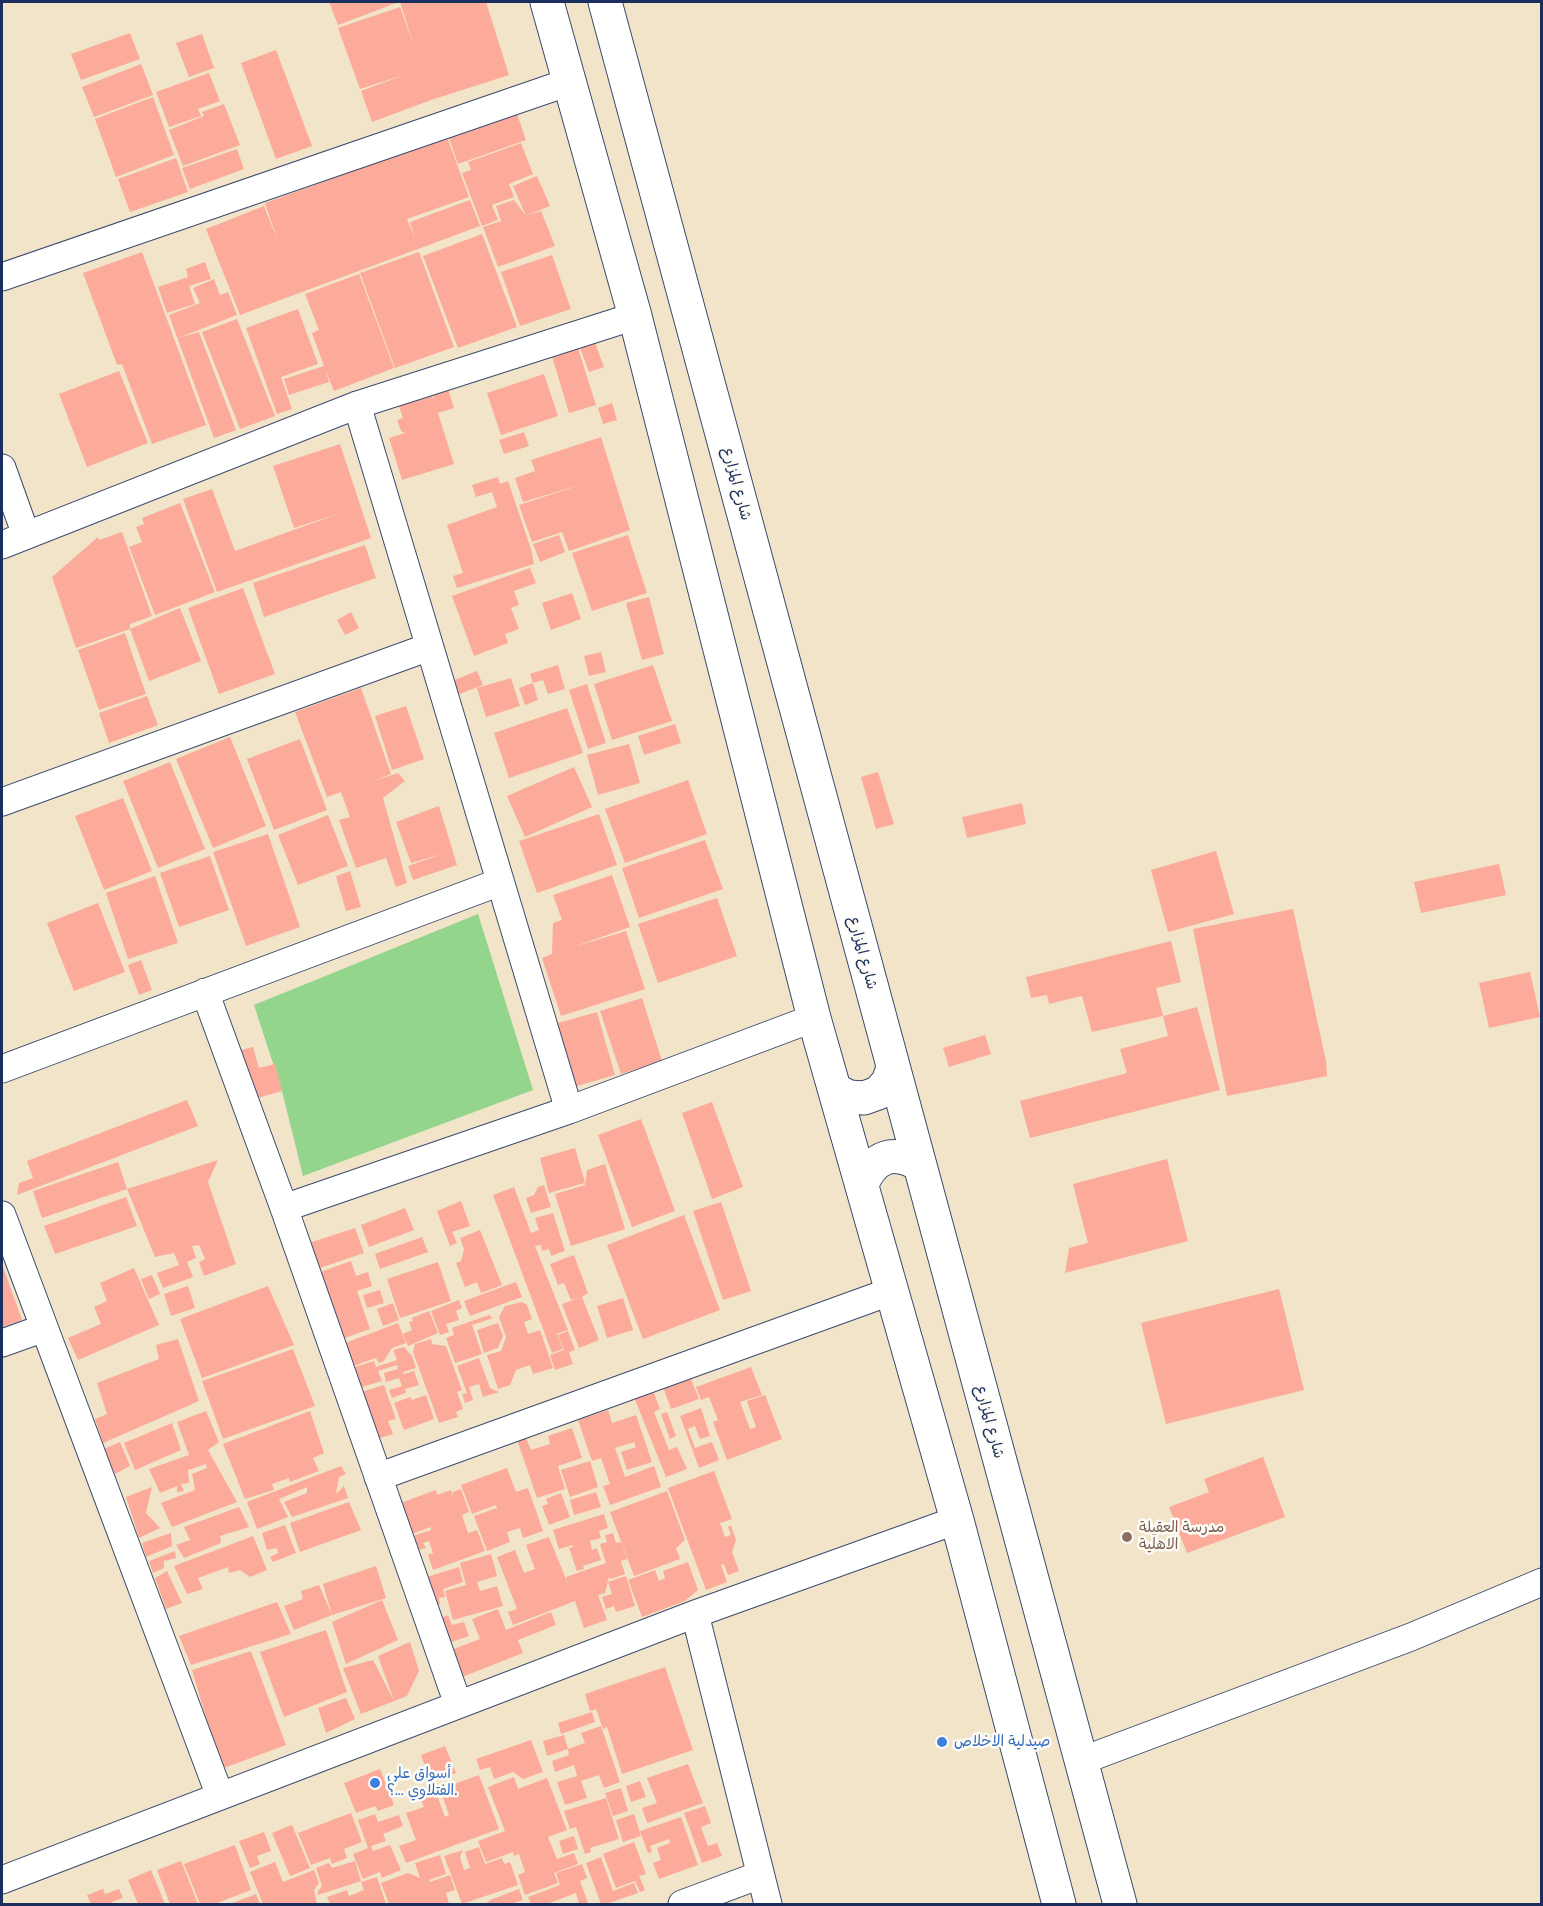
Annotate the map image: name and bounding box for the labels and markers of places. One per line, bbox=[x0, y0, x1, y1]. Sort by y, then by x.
place label: مدرسة العقيلة الاهلية bbox=[1139, 1519, 1224, 1554]
marker: مدرسة العقيلة الاهلية bbox=[1120, 1530, 1134, 1544]
place label: صيدلية الاخلاص bbox=[954, 1733, 1050, 1751]
marker: صيدلية الاخلاص bbox=[935, 1735, 949, 1749]
place label: أسواق علي الفتلاوي ...؟. bbox=[387, 1765, 457, 1800]
marker: أسواق علي الفتلاوي ...؟. bbox=[368, 1776, 382, 1790]

